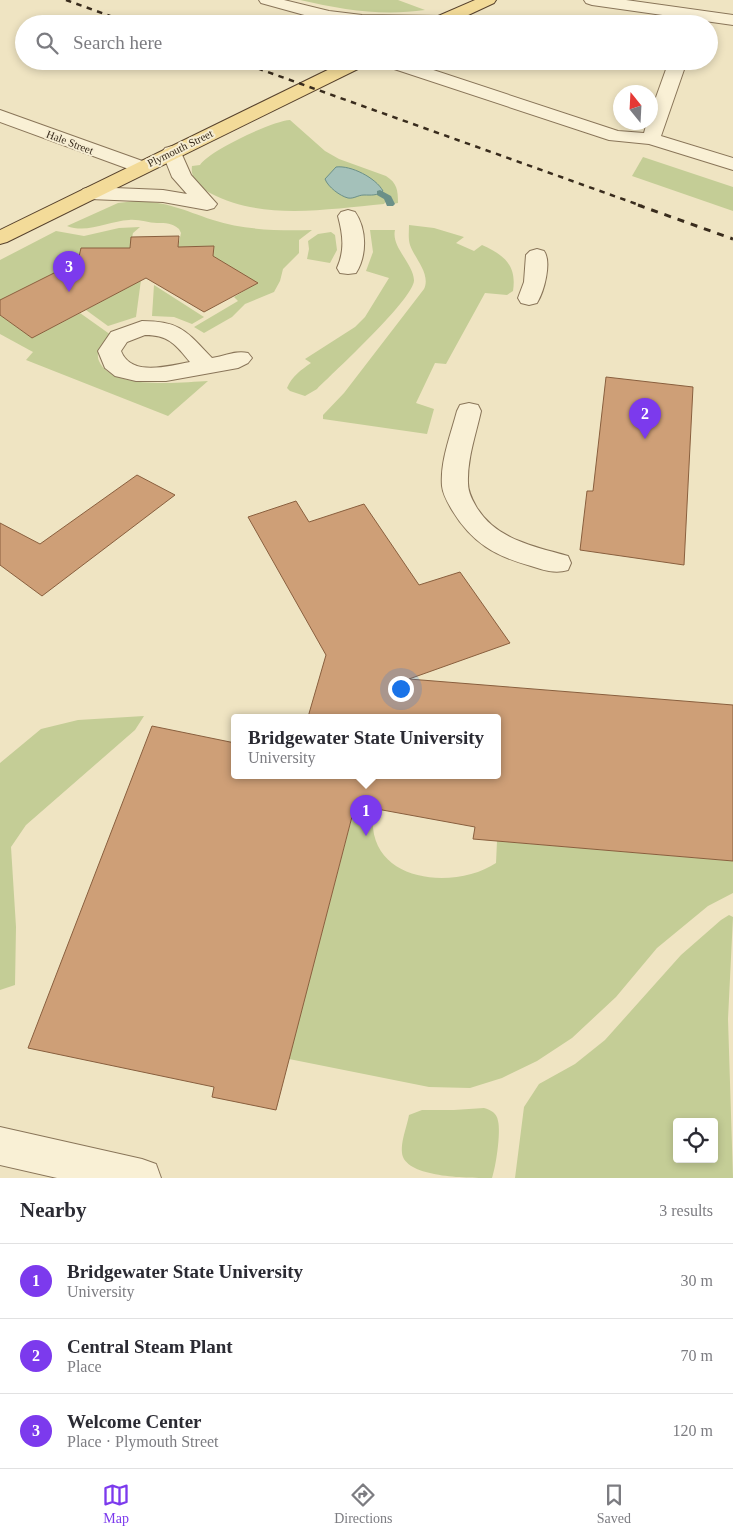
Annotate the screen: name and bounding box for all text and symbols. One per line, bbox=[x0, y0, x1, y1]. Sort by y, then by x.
search box bbox=[15, 15, 718, 70]
icon: search bbox=[33, 29, 61, 57]
text: Search here bbox=[73, 32, 162, 53]
north arrow bbox=[613, 85, 658, 130]
street label: Plymouth Street bbox=[145, 127, 215, 169]
street label: Hale Street bbox=[45, 128, 95, 156]
pin: 3 bbox=[53, 251, 85, 292]
pin: 2 bbox=[629, 398, 661, 439]
your location bbox=[388, 676, 414, 702]
popup bbox=[231, 714, 501, 779]
text: Bridgewater State University bbox=[248, 727, 484, 748]
text: University bbox=[248, 749, 316, 766]
pin: 1 bbox=[350, 795, 382, 836]
map controls bbox=[673, 1118, 718, 1163]
button: locate bbox=[673, 1118, 718, 1163]
text: Nearby bbox=[20, 1198, 87, 1222]
text: 3 results bbox=[659, 1202, 713, 1219]
text: Bridgewater State University bbox=[67, 1261, 303, 1282]
text: 1 bbox=[32, 1272, 40, 1289]
text: 30 m bbox=[681, 1272, 713, 1289]
text: University bbox=[67, 1283, 135, 1300]
text: Central Steam Plant bbox=[67, 1336, 233, 1357]
text: 2 bbox=[32, 1347, 40, 1364]
text: 70 m bbox=[681, 1347, 713, 1364]
text: Place bbox=[67, 1358, 102, 1375]
text: Welcome Center bbox=[67, 1411, 202, 1432]
text: 3 bbox=[32, 1422, 40, 1439]
text: 120 m bbox=[673, 1422, 713, 1439]
text: Place · Plymouth Street bbox=[67, 1433, 219, 1450]
tab: Map bbox=[102, 1481, 130, 1527]
tab: Directions bbox=[334, 1481, 393, 1527]
tab: Saved bbox=[597, 1481, 631, 1527]

